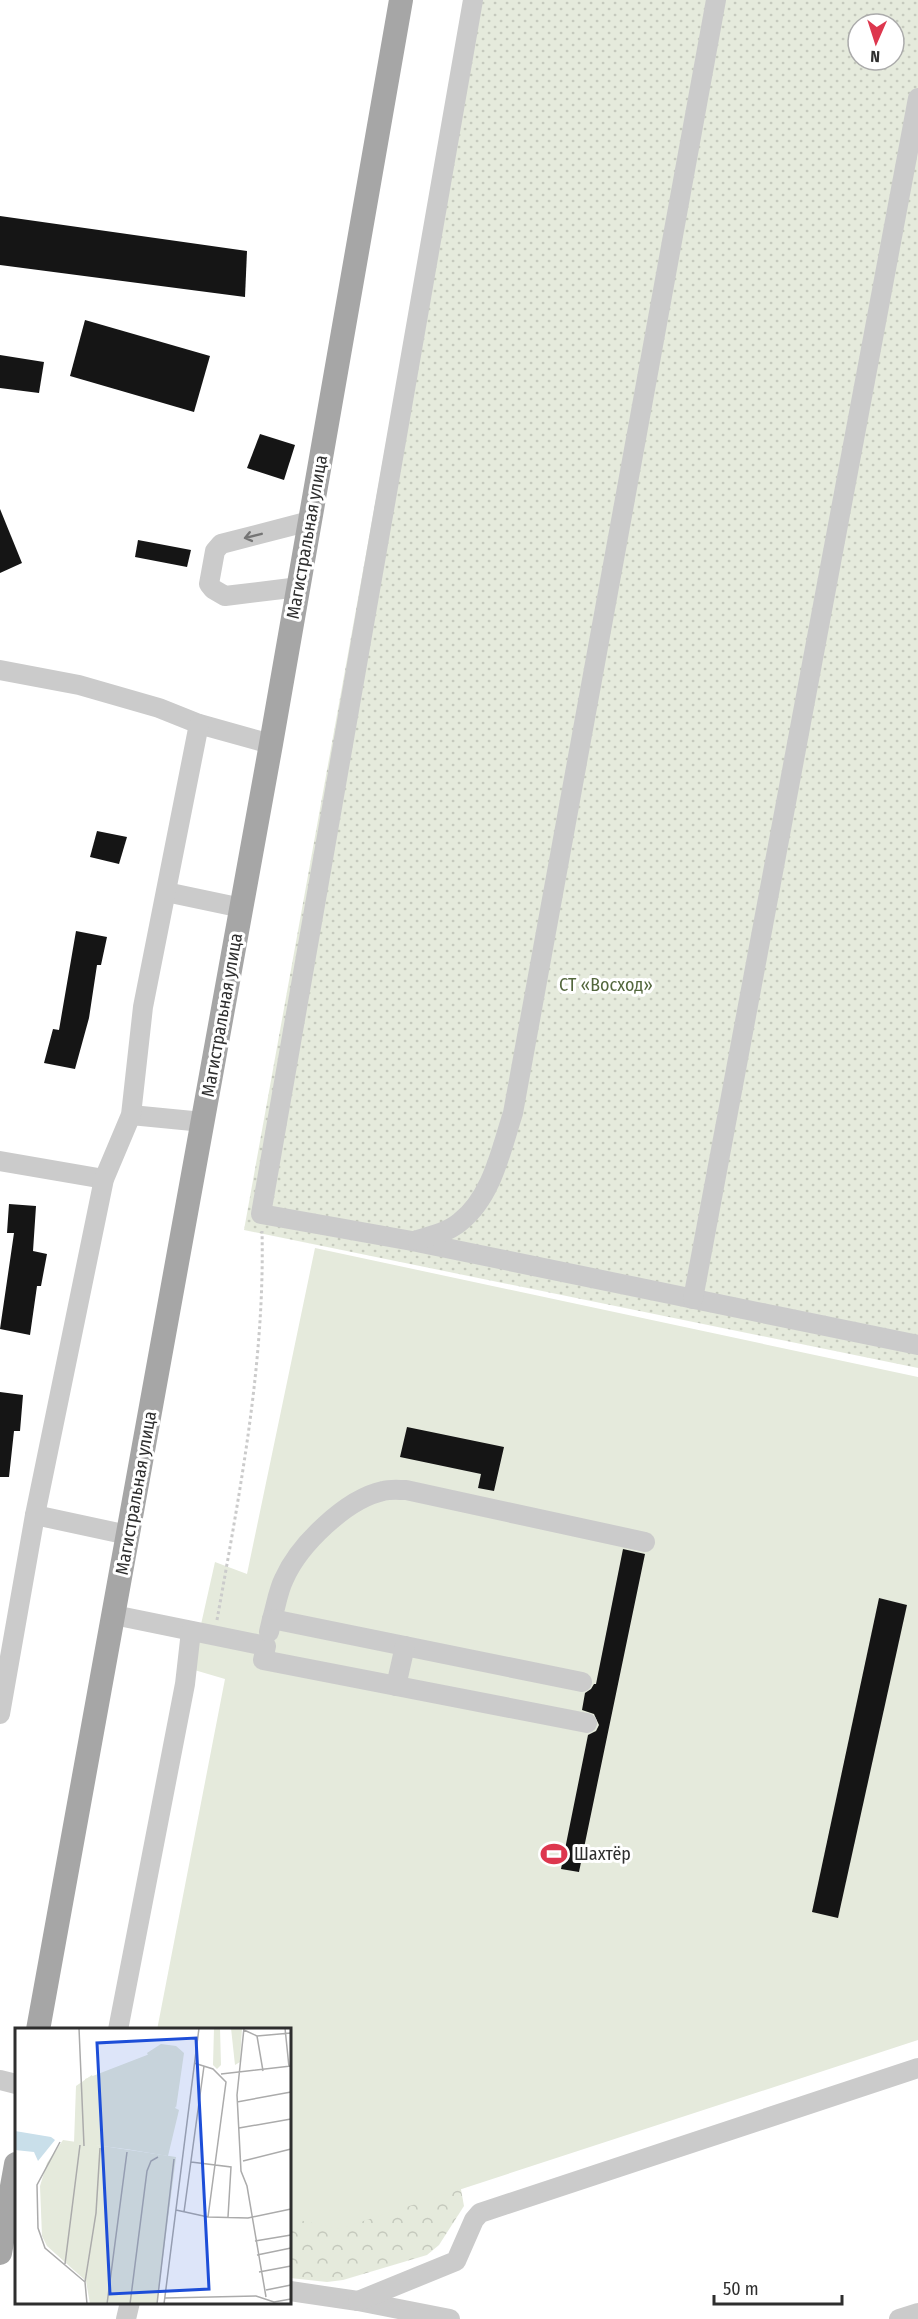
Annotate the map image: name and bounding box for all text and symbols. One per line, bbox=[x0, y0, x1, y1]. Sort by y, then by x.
north arrow bbox=[846, 12, 906, 72]
text: N bbox=[870, 47, 881, 66]
street label: Магистральная улица bbox=[282, 453, 332, 621]
one-way arrow bbox=[244, 530, 263, 542]
street label: Магистральная улица bbox=[197, 931, 247, 1099]
park label: СТ «Восход» bbox=[559, 974, 653, 996]
street label: Магистральная улица bbox=[111, 1409, 161, 1577]
sports icon: Шахтёр bbox=[539, 1839, 569, 1869]
place label: Шахтёр bbox=[574, 1843, 631, 1865]
inset map bbox=[15, 2028, 291, 2304]
scale bar bbox=[714, 2268, 842, 2306]
text: 50 m bbox=[723, 2278, 759, 2300]

